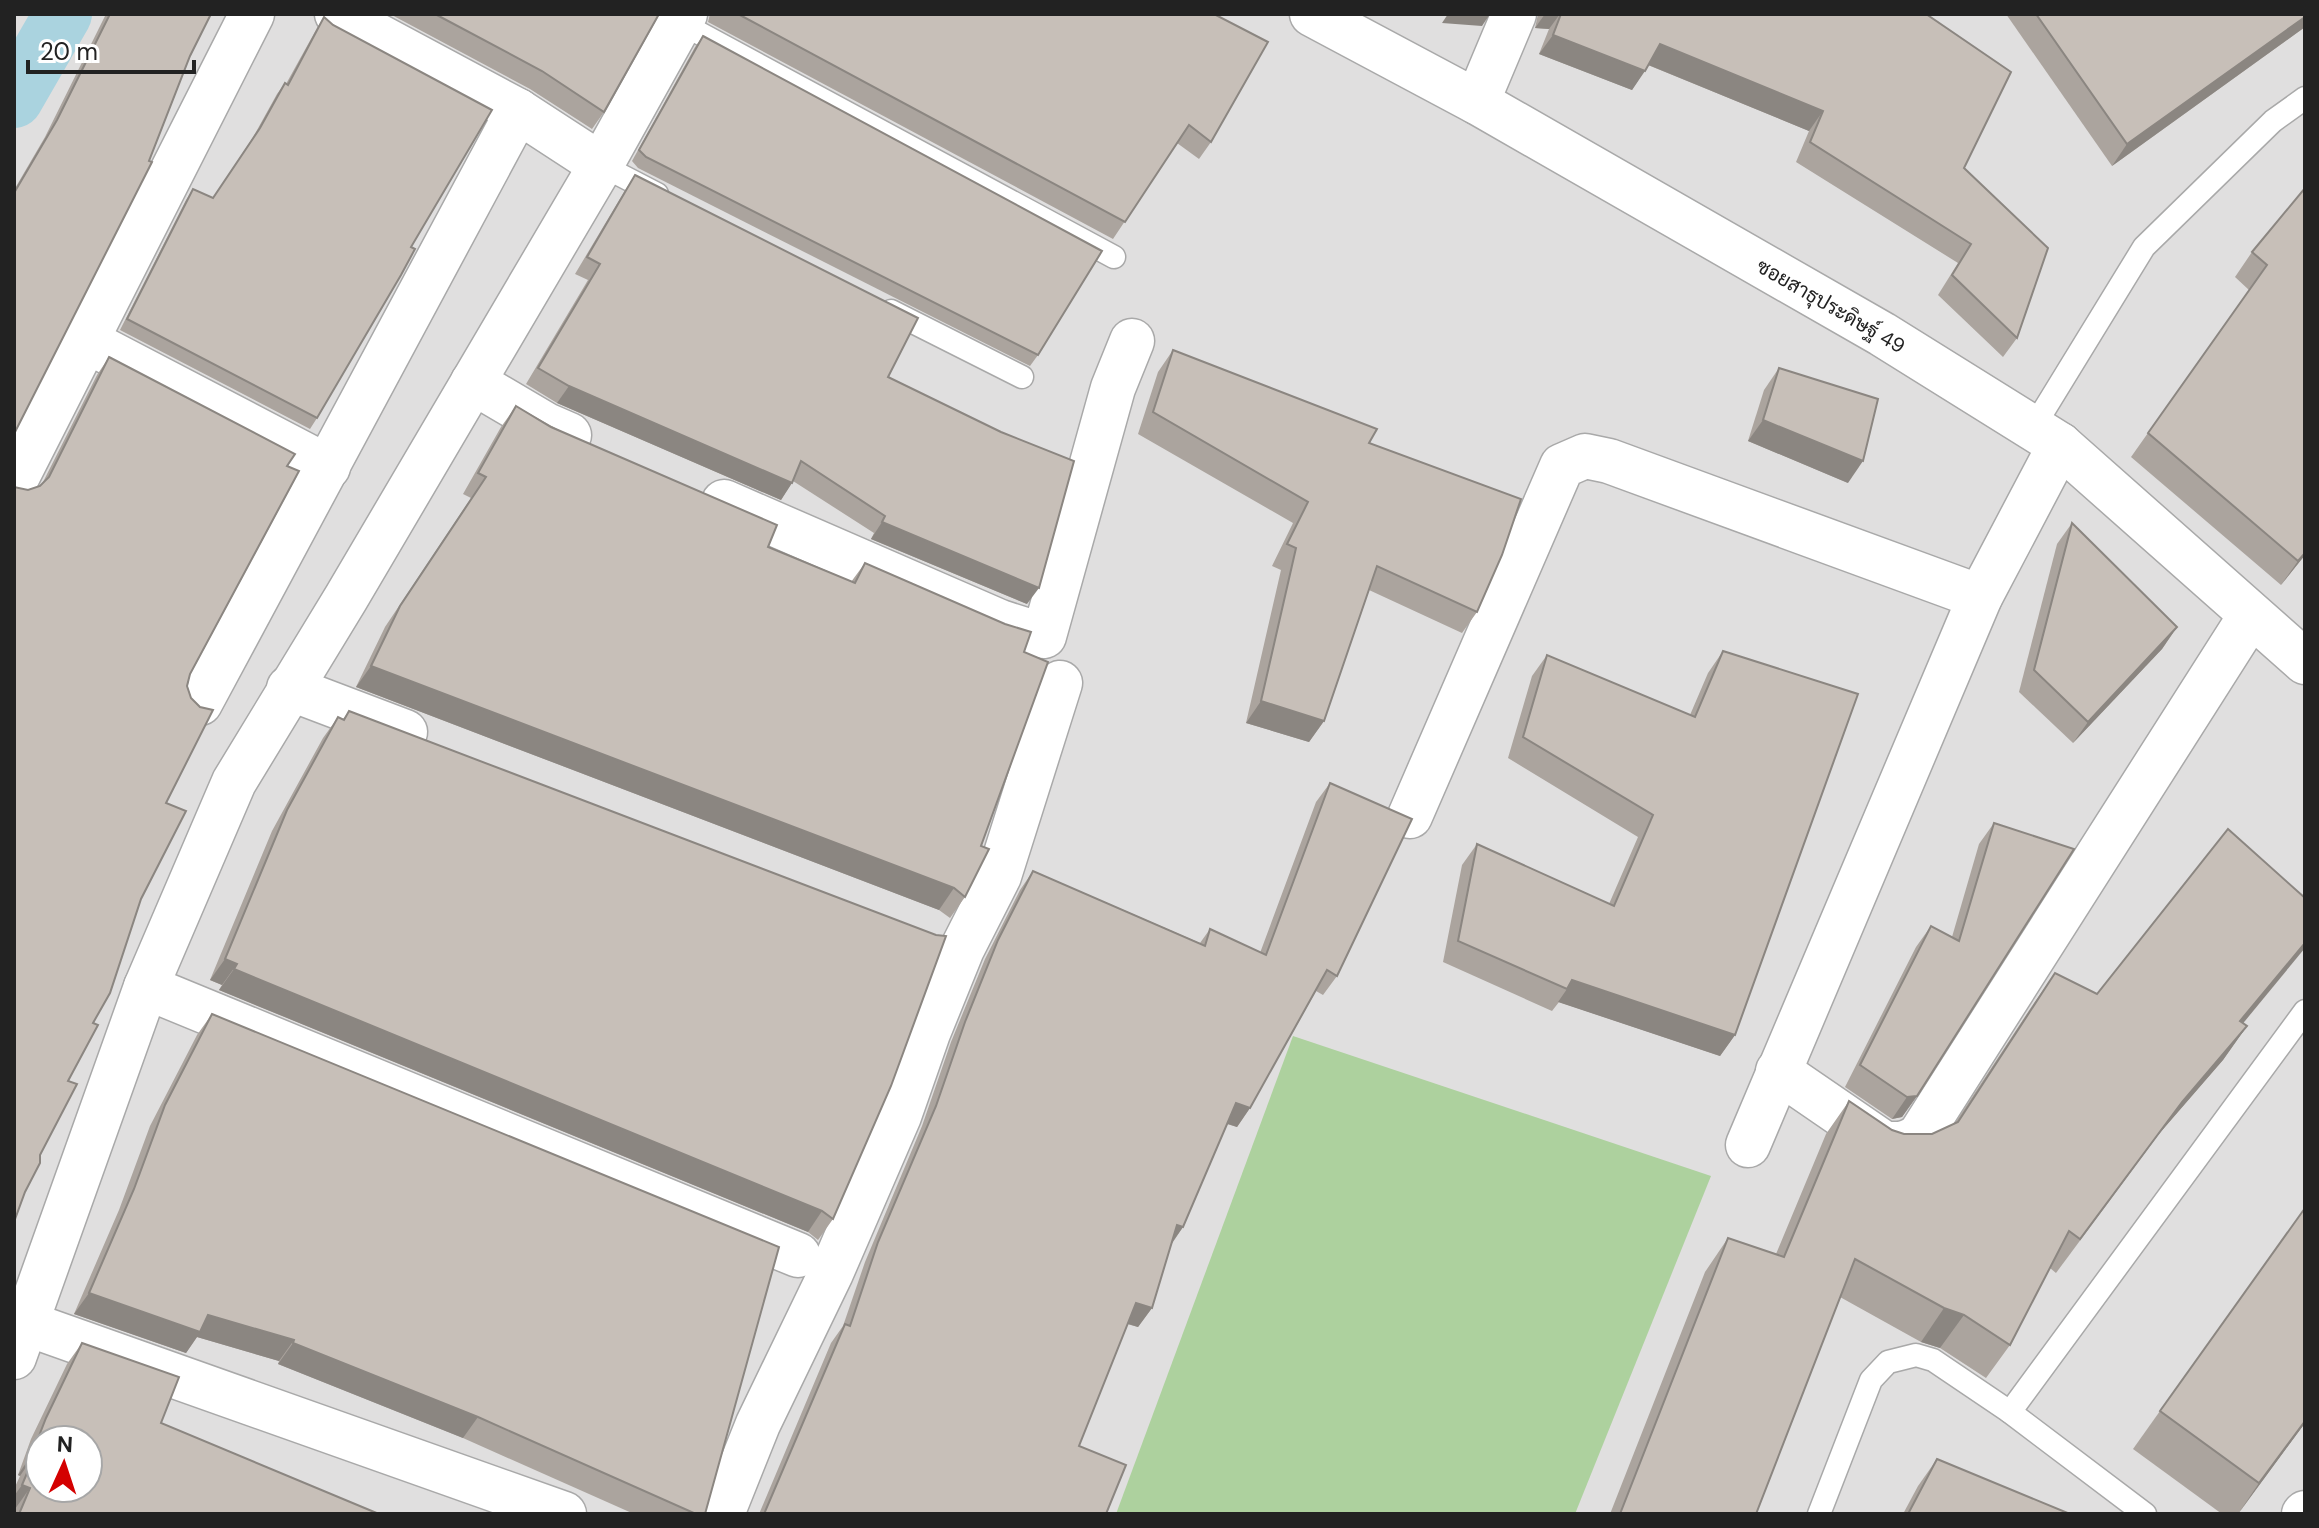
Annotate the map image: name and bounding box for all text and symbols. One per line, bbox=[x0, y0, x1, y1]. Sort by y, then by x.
scale bar bbox=[28, 24, 194, 74]
text: 20 m bbox=[40, 36, 98, 67]
street label: ซอยสาธุประดิษฐ์ 49 bbox=[1752, 252, 1910, 360]
north arrow bbox=[24, 1424, 104, 1504]
text: N bbox=[56, 1430, 74, 1459]

